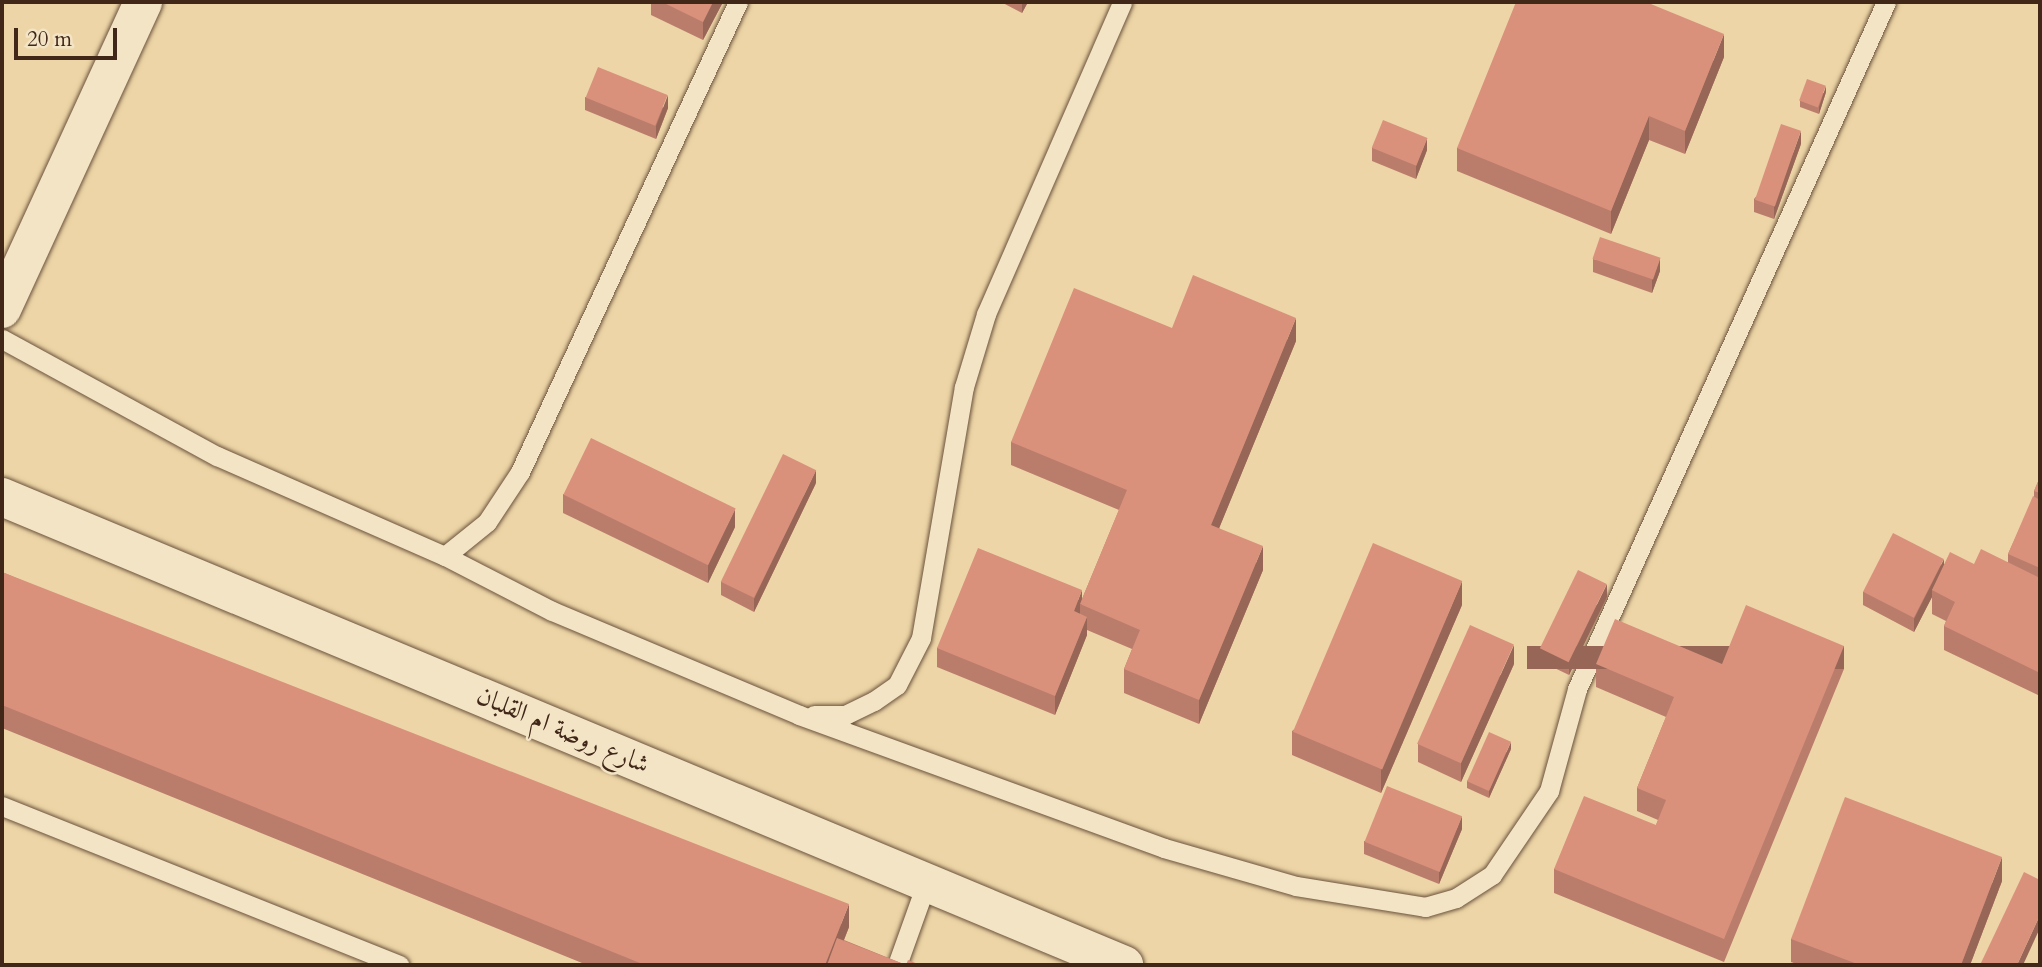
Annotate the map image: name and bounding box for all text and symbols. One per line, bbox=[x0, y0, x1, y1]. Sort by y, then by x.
scale bar bbox=[18, 14, 121, 58]
text: 20 m bbox=[27, 25, 72, 54]
street label: شارع روضة ام القلبان bbox=[472, 680, 654, 780]

